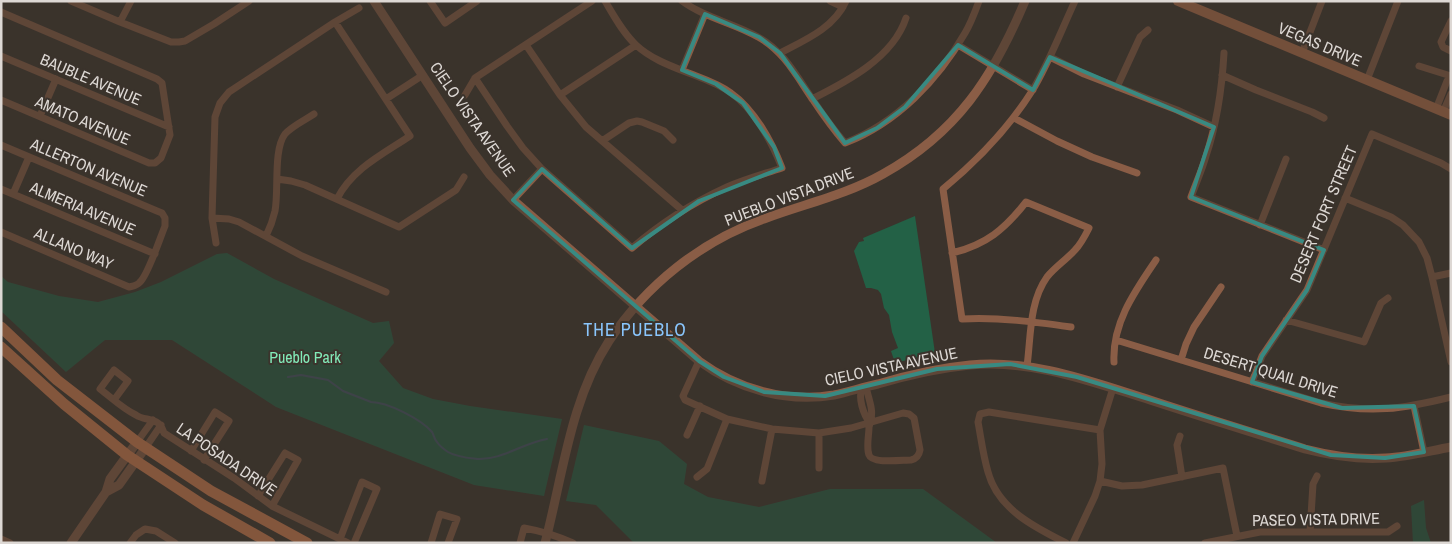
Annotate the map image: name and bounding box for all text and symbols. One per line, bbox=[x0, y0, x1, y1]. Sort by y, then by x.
street label: VEGAS DRIVE bbox=[1275, 16, 1365, 72]
street label: BAUBLE AVENUE bbox=[37, 48, 145, 110]
street label: CIELO VISTA AVENUE bbox=[425, 57, 521, 181]
street label: AMATO AVENUE bbox=[31, 90, 134, 150]
street label: ALLERTON AVENUE bbox=[26, 132, 151, 201]
street label: DESERT FORT STREET bbox=[1284, 142, 1362, 286]
street label: PUEBLO VISTA DRIVE bbox=[721, 161, 857, 231]
street label: ALMERIA AVENUE bbox=[26, 175, 139, 240]
street label: ALLANO WAY bbox=[30, 221, 117, 275]
district label: THE PUEBLO bbox=[583, 317, 687, 342]
street label: CIELO VISTA AVENUE bbox=[823, 341, 959, 391]
street label: DESERT QUAIL DRIVE bbox=[1201, 341, 1341, 403]
park label: Pueblo Park bbox=[269, 346, 341, 368]
street label: LA POSADA DRIVE bbox=[172, 417, 282, 501]
street label: PASEO VISTA DRIVE bbox=[1252, 507, 1380, 531]

